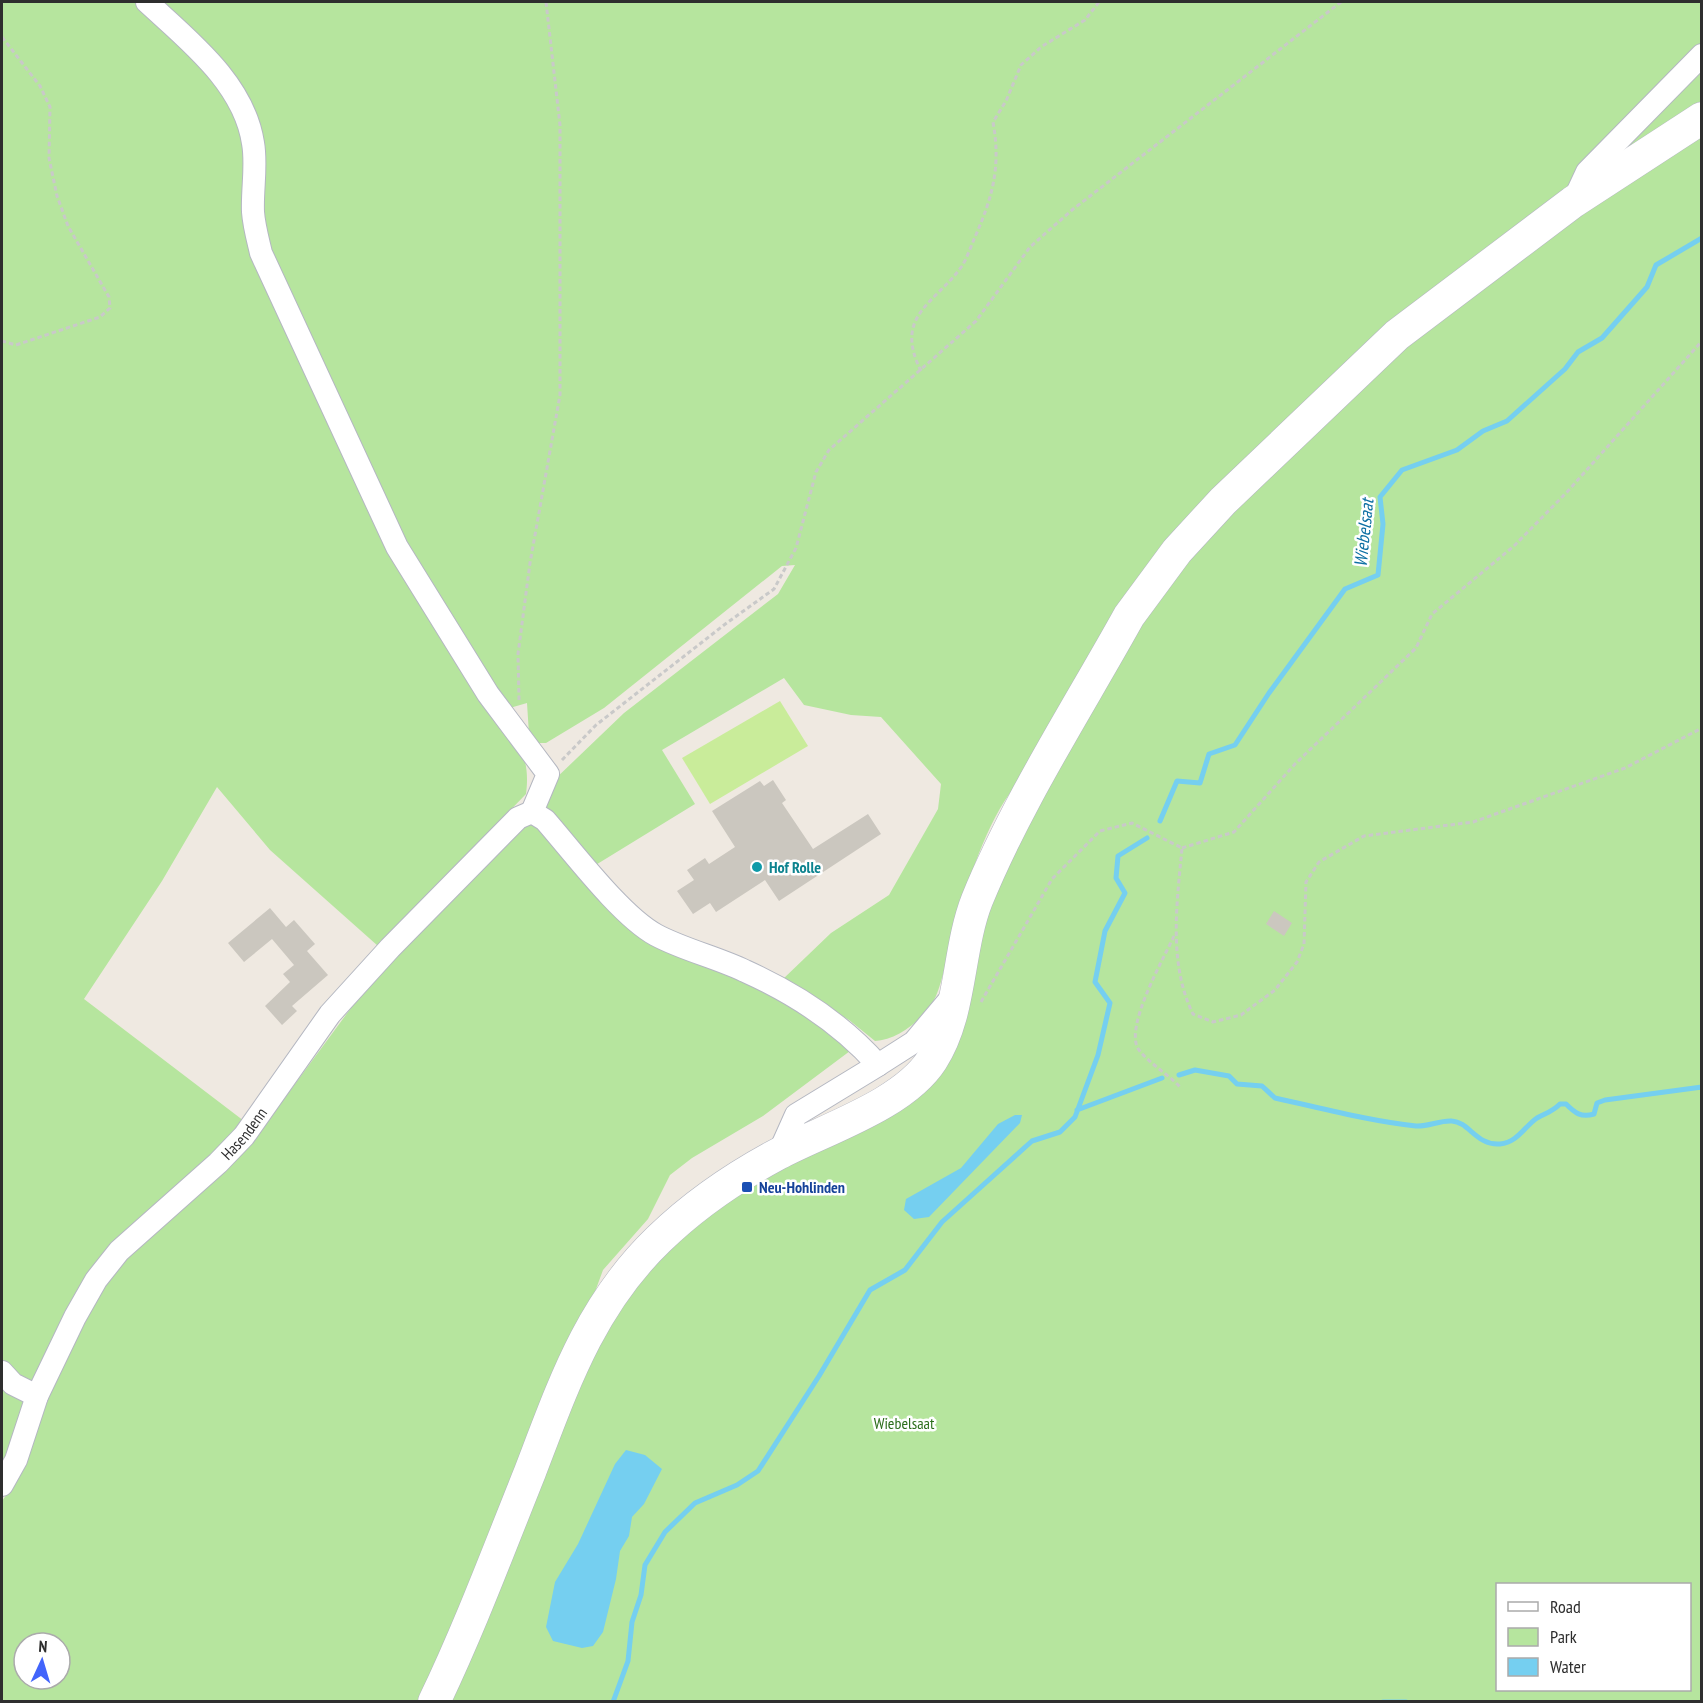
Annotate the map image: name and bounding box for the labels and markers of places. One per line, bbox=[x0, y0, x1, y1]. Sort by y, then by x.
place label: Hof Rolle bbox=[769, 857, 821, 877]
marker: Hof Rolle bbox=[750, 860, 764, 874]
place label: Neu-Hohlinden bbox=[759, 1177, 845, 1197]
marker: Neu-Hohlinden bbox=[740, 1180, 754, 1194]

